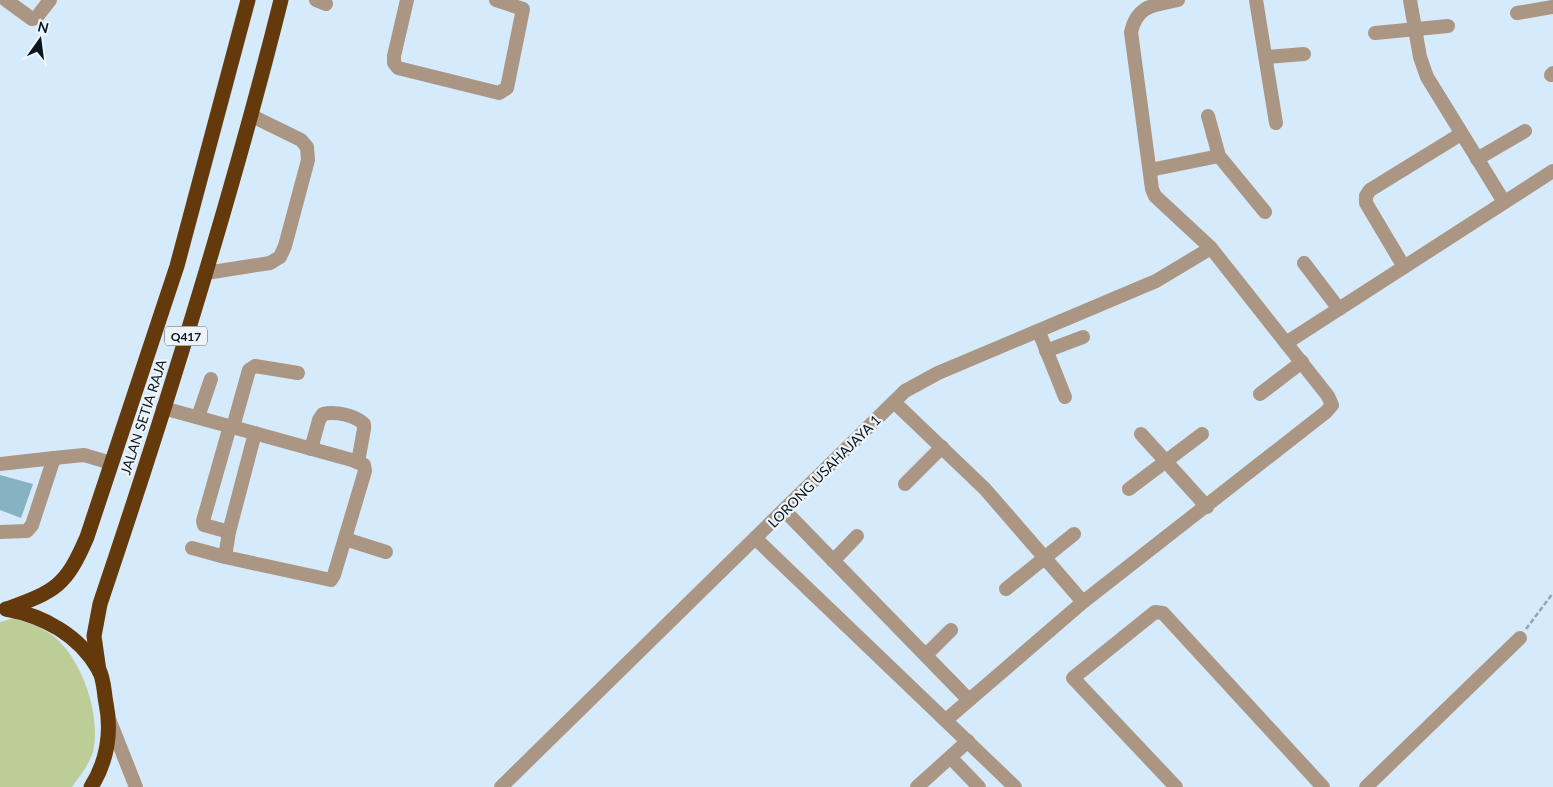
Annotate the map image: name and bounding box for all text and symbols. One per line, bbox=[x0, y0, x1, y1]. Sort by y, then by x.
north arrow bbox=[15, 15, 65, 65]
text: N bbox=[36, 17, 51, 36]
road number: Q417 bbox=[165, 326, 207, 346]
street label: JALAN SETIA RAJA bbox=[116, 357, 170, 477]
street label: LORONG USAHAJAYA 1 bbox=[764, 411, 884, 531]

